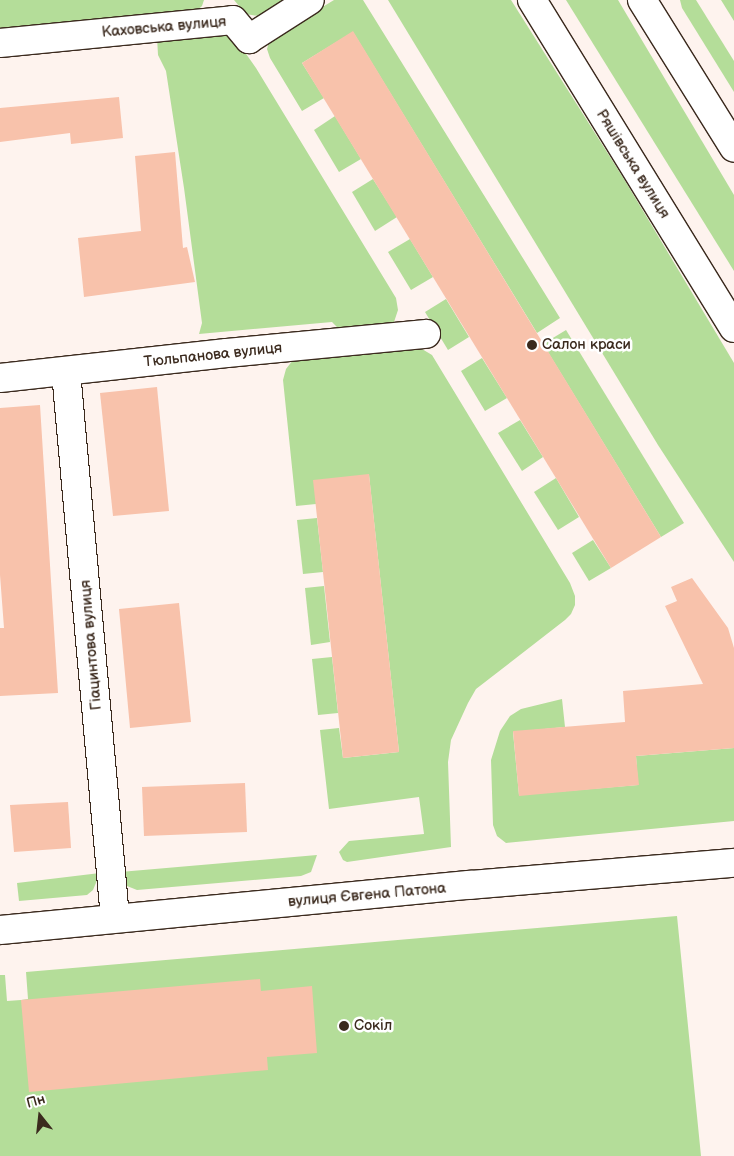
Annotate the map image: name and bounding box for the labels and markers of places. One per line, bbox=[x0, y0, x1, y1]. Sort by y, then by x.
place label: Салон краси bbox=[542, 336, 631, 354]
marker: Салон краси bbox=[526, 339, 538, 351]
place label: Сокіл bbox=[354, 1017, 392, 1035]
marker: Сокіл bbox=[338, 1020, 350, 1032]

